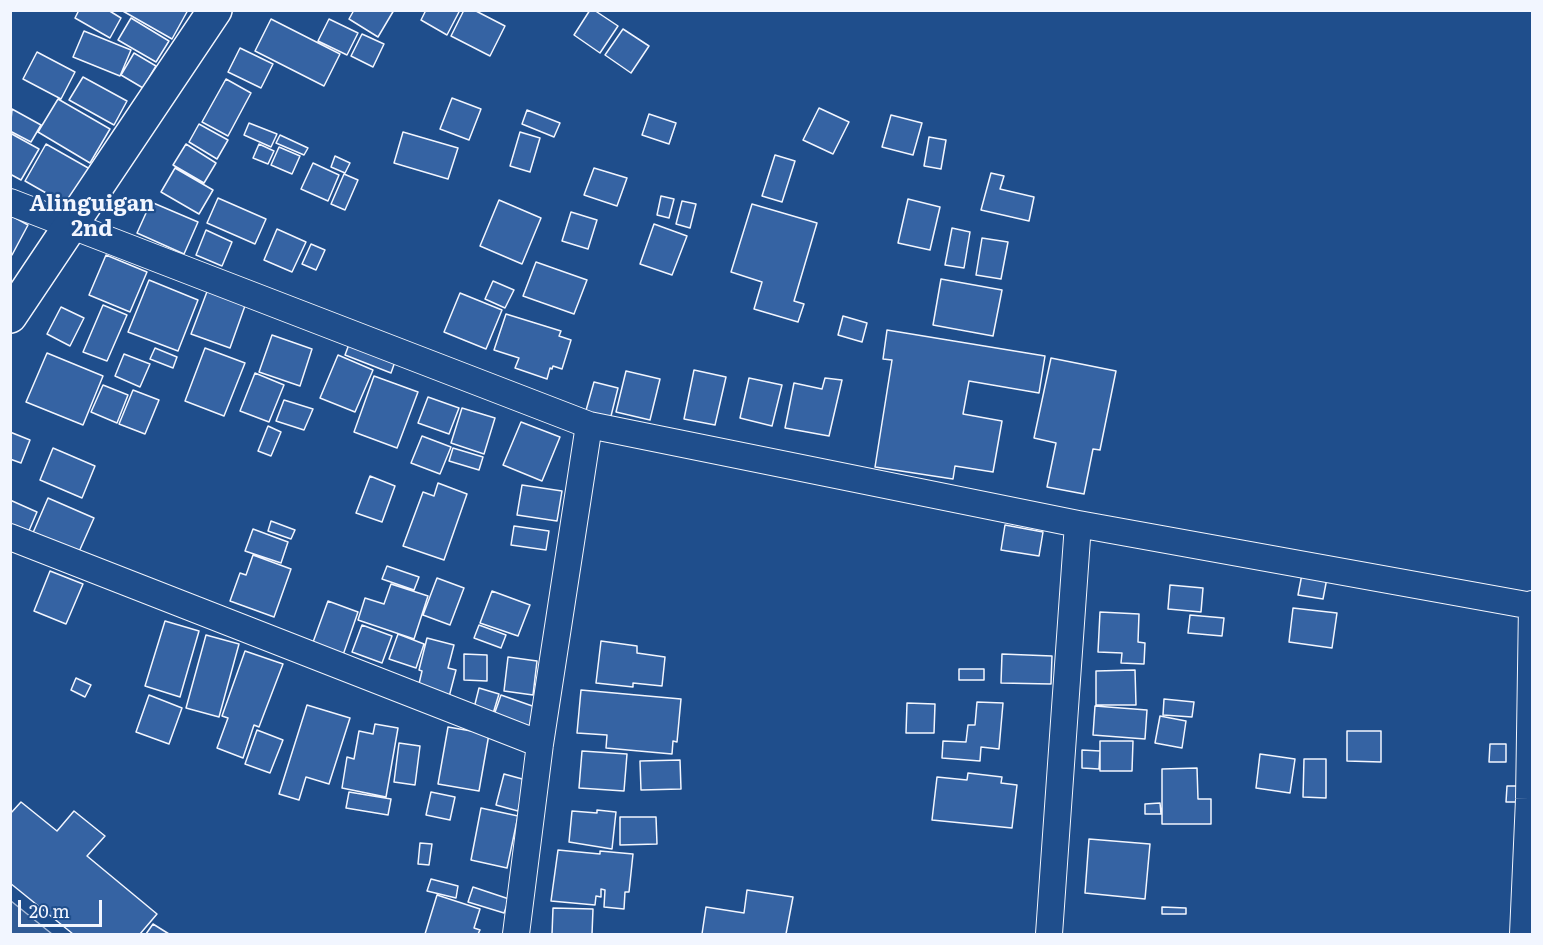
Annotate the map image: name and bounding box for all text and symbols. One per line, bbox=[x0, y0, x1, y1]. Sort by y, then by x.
district label: Alinguigan 2nd bbox=[29, 192, 155, 243]
scale bar bbox=[21, 888, 105, 926]
text: 20 m bbox=[29, 897, 70, 924]

